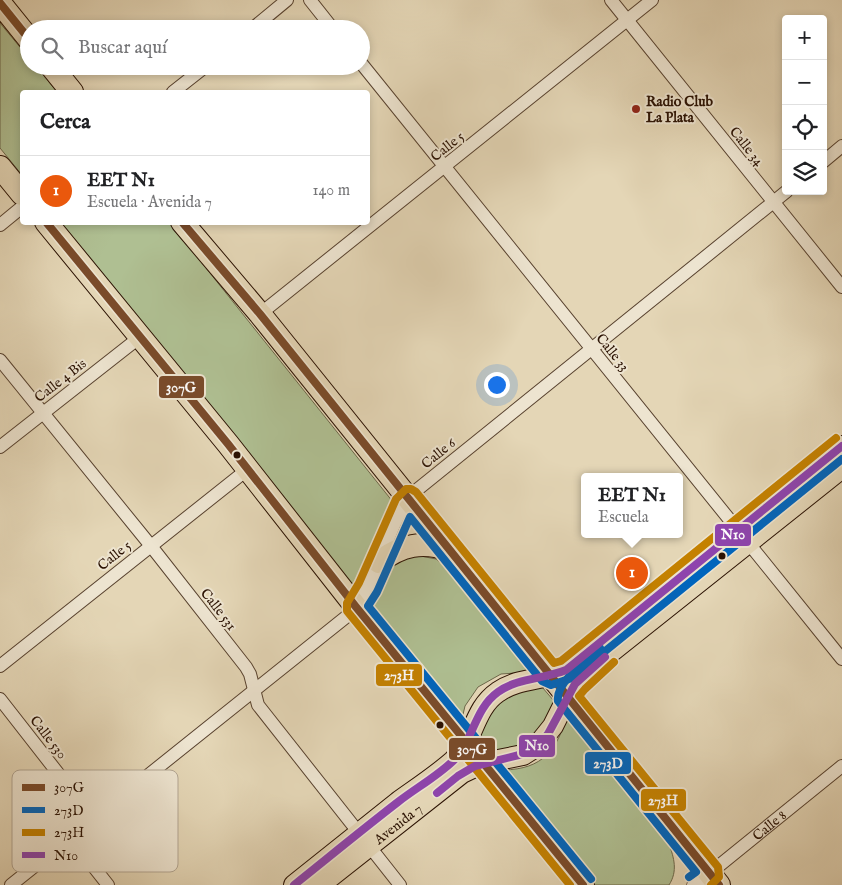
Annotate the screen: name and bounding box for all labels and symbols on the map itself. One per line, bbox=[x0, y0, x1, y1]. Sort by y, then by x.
place label: Radio Club La Plata bbox=[646, 93, 713, 127]
marker: Radio Club La Plata bbox=[630, 103, 642, 115]
street label: Calle 34 bbox=[725, 123, 768, 170]
street label: Calle 5 bbox=[427, 128, 468, 166]
street label: Calle 33 bbox=[592, 330, 633, 375]
street label: Calle 4 Bis bbox=[31, 355, 90, 407]
your location bbox=[484, 372, 510, 398]
line badge: 307G bbox=[158, 375, 205, 399]
text: 307G bbox=[166, 379, 197, 397]
street label: Calle 6 bbox=[418, 434, 460, 473]
unlabelled marker bbox=[232, 450, 242, 460]
line badge: N10 bbox=[714, 523, 752, 547]
text: N10 bbox=[720, 526, 745, 544]
street label: Calle 5 bbox=[94, 537, 135, 575]
unlabelled marker bbox=[717, 551, 727, 561]
pin: 1 bbox=[616, 554, 648, 592]
street label: Calle 531 bbox=[196, 585, 240, 634]
line badge: 273H bbox=[375, 663, 423, 687]
text: 273H bbox=[384, 667, 414, 685]
street label: Calle 530 bbox=[26, 712, 71, 763]
unlabelled marker bbox=[435, 720, 445, 730]
line badge: N10 bbox=[518, 734, 556, 758]
line badge: 307G bbox=[448, 737, 496, 761]
text: N10 bbox=[524, 737, 549, 755]
text: 307G bbox=[457, 741, 488, 759]
line badge: 273D bbox=[584, 751, 632, 775]
text: 273D bbox=[593, 755, 623, 773]
legend bbox=[12, 770, 178, 872]
text: 307G bbox=[54, 779, 85, 797]
line badge: 273H bbox=[640, 788, 687, 812]
text: 273H bbox=[648, 792, 678, 810]
street label: Avenida 7 bbox=[370, 800, 426, 850]
text: 273D bbox=[54, 802, 83, 820]
street label: Calle 8 bbox=[749, 807, 790, 845]
text: 273H bbox=[54, 824, 84, 842]
text: N10 bbox=[54, 847, 78, 865]

